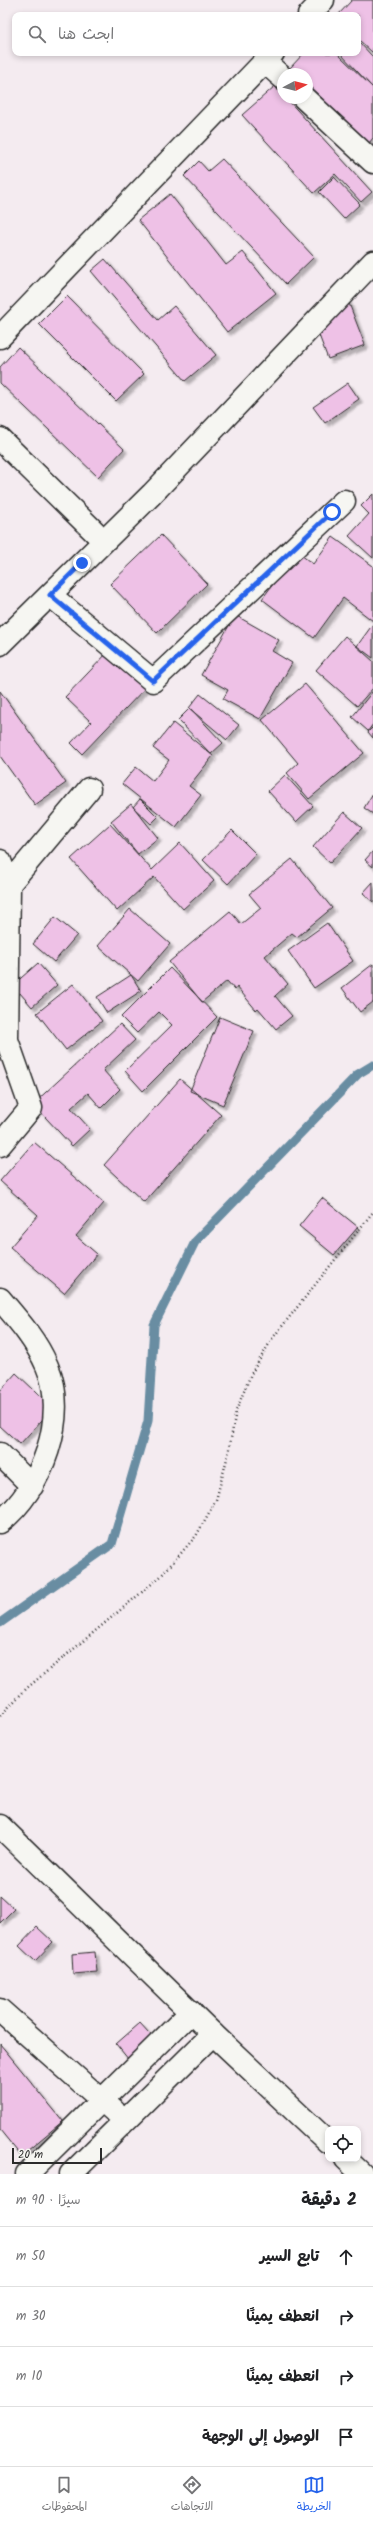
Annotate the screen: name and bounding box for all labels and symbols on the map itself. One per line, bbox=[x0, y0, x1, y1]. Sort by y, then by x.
north arrow bbox=[277, 68, 313, 104]
route start bbox=[323, 503, 341, 521]
route end bbox=[73, 554, 91, 572]
scale bar bbox=[12, 2146, 102, 2165]

